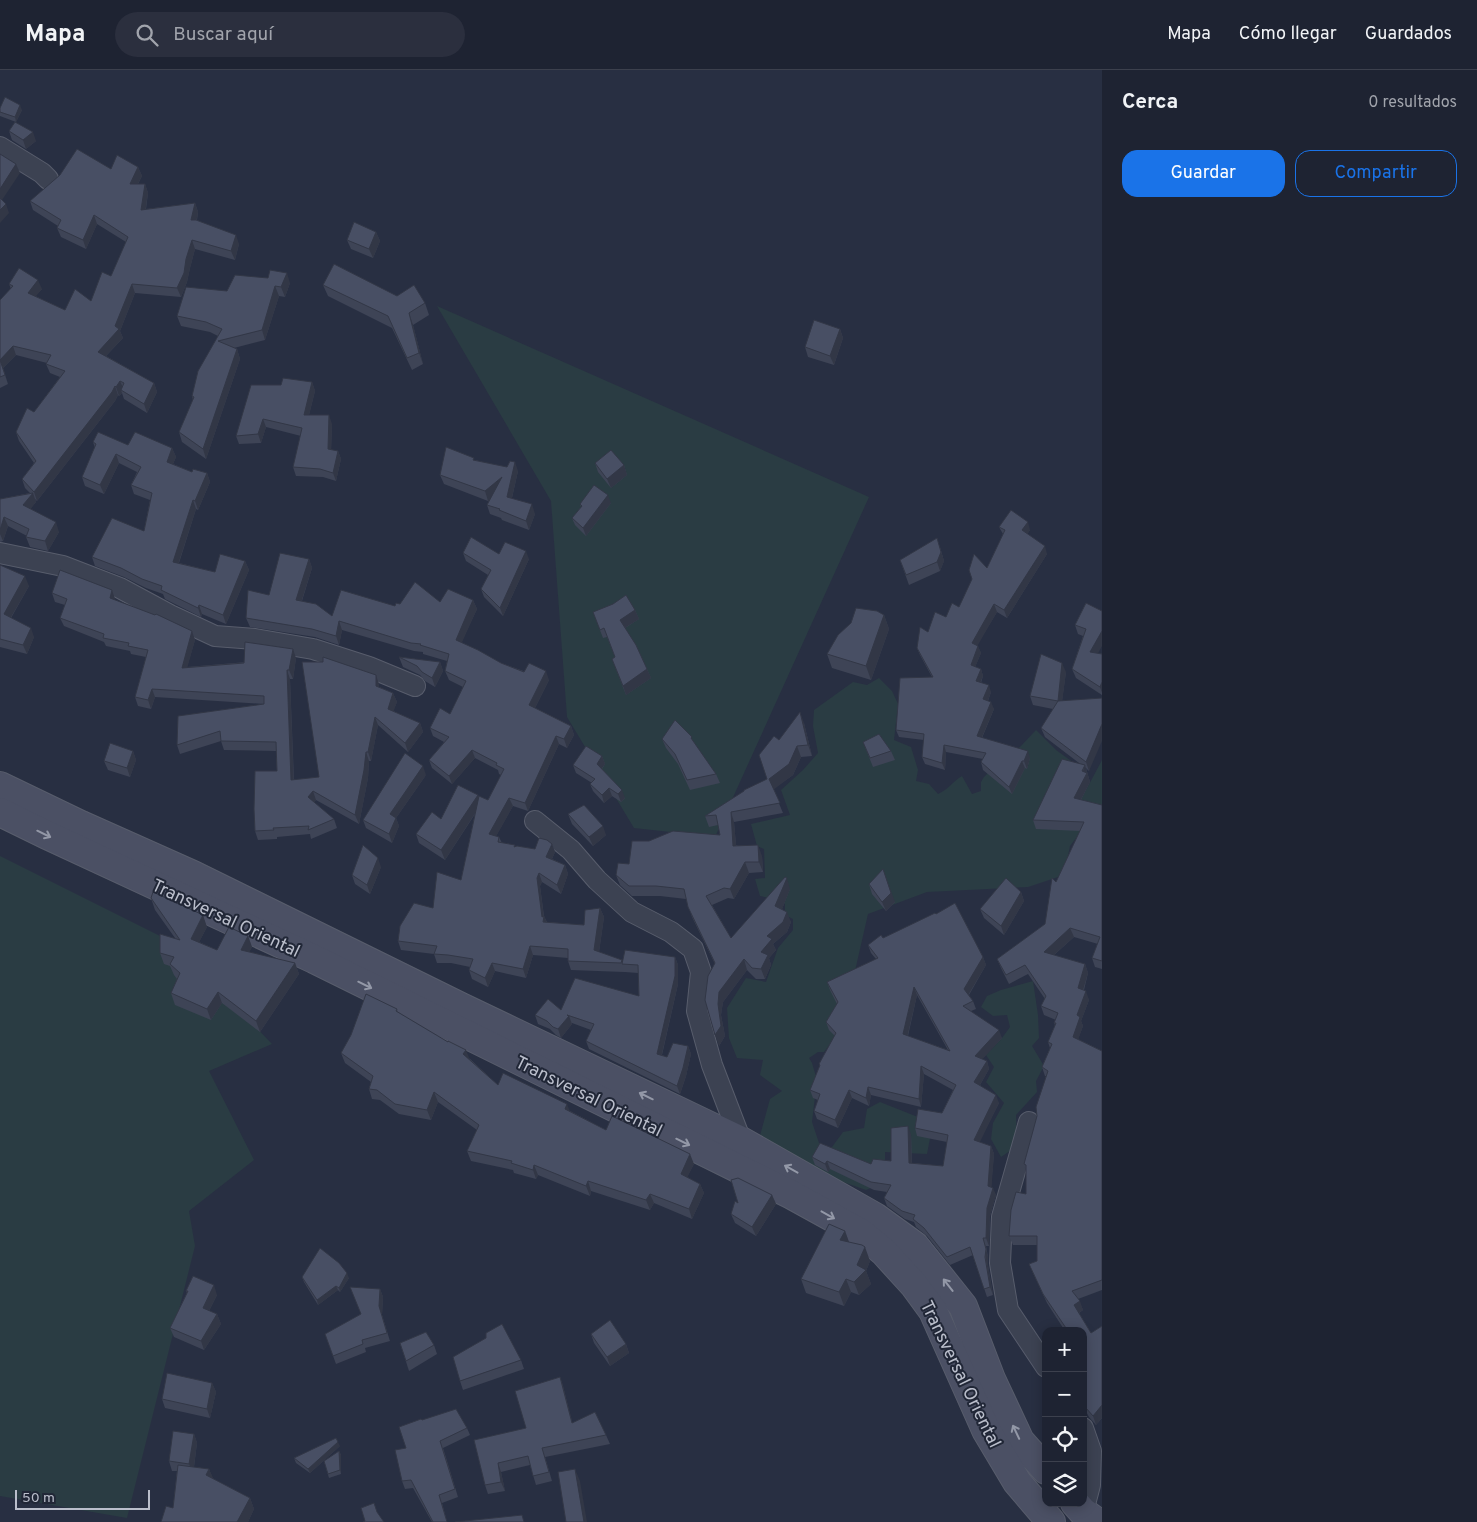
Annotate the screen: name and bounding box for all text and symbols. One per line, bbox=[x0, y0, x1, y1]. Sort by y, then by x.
search box bbox=[115, 12, 465, 57]
text: Mapa bbox=[25, 20, 85, 50]
icon: search bbox=[133, 21, 161, 49]
text: Buscar aquí bbox=[173, 23, 273, 47]
text: Mapa bbox=[1167, 23, 1211, 46]
text: Cómo llegar bbox=[1239, 23, 1337, 46]
text: Guardados bbox=[1365, 23, 1452, 46]
text: Cerca bbox=[1122, 89, 1178, 116]
text: 0 resultados bbox=[1368, 93, 1457, 113]
button: Guardar bbox=[1122, 150, 1285, 197]
button: Compartir bbox=[1295, 150, 1457, 197]
one-way arrow bbox=[36, 829, 51, 839]
street label: Transversal Oriental bbox=[147, 875, 303, 964]
one-way arrow bbox=[357, 980, 372, 990]
street label: Transversal Oriental bbox=[511, 1052, 666, 1143]
one-way arrow bbox=[639, 1090, 654, 1100]
one-way arrow bbox=[675, 1138, 690, 1147]
one-way arrow bbox=[785, 1163, 799, 1173]
one-way arrow bbox=[820, 1211, 835, 1220]
one-way arrow bbox=[942, 1279, 953, 1292]
street label: Transversal Oriental bbox=[914, 1297, 1005, 1452]
map controls bbox=[1042, 1327, 1087, 1507]
button: + bbox=[1042, 1327, 1087, 1372]
button: − bbox=[1042, 1372, 1087, 1417]
button: locate bbox=[1042, 1417, 1087, 1462]
one-way arrow bbox=[1010, 1425, 1020, 1440]
button: layers bbox=[1042, 1462, 1087, 1507]
scale bar bbox=[15, 1487, 150, 1510]
text: 50 m bbox=[22, 1490, 55, 1507]

